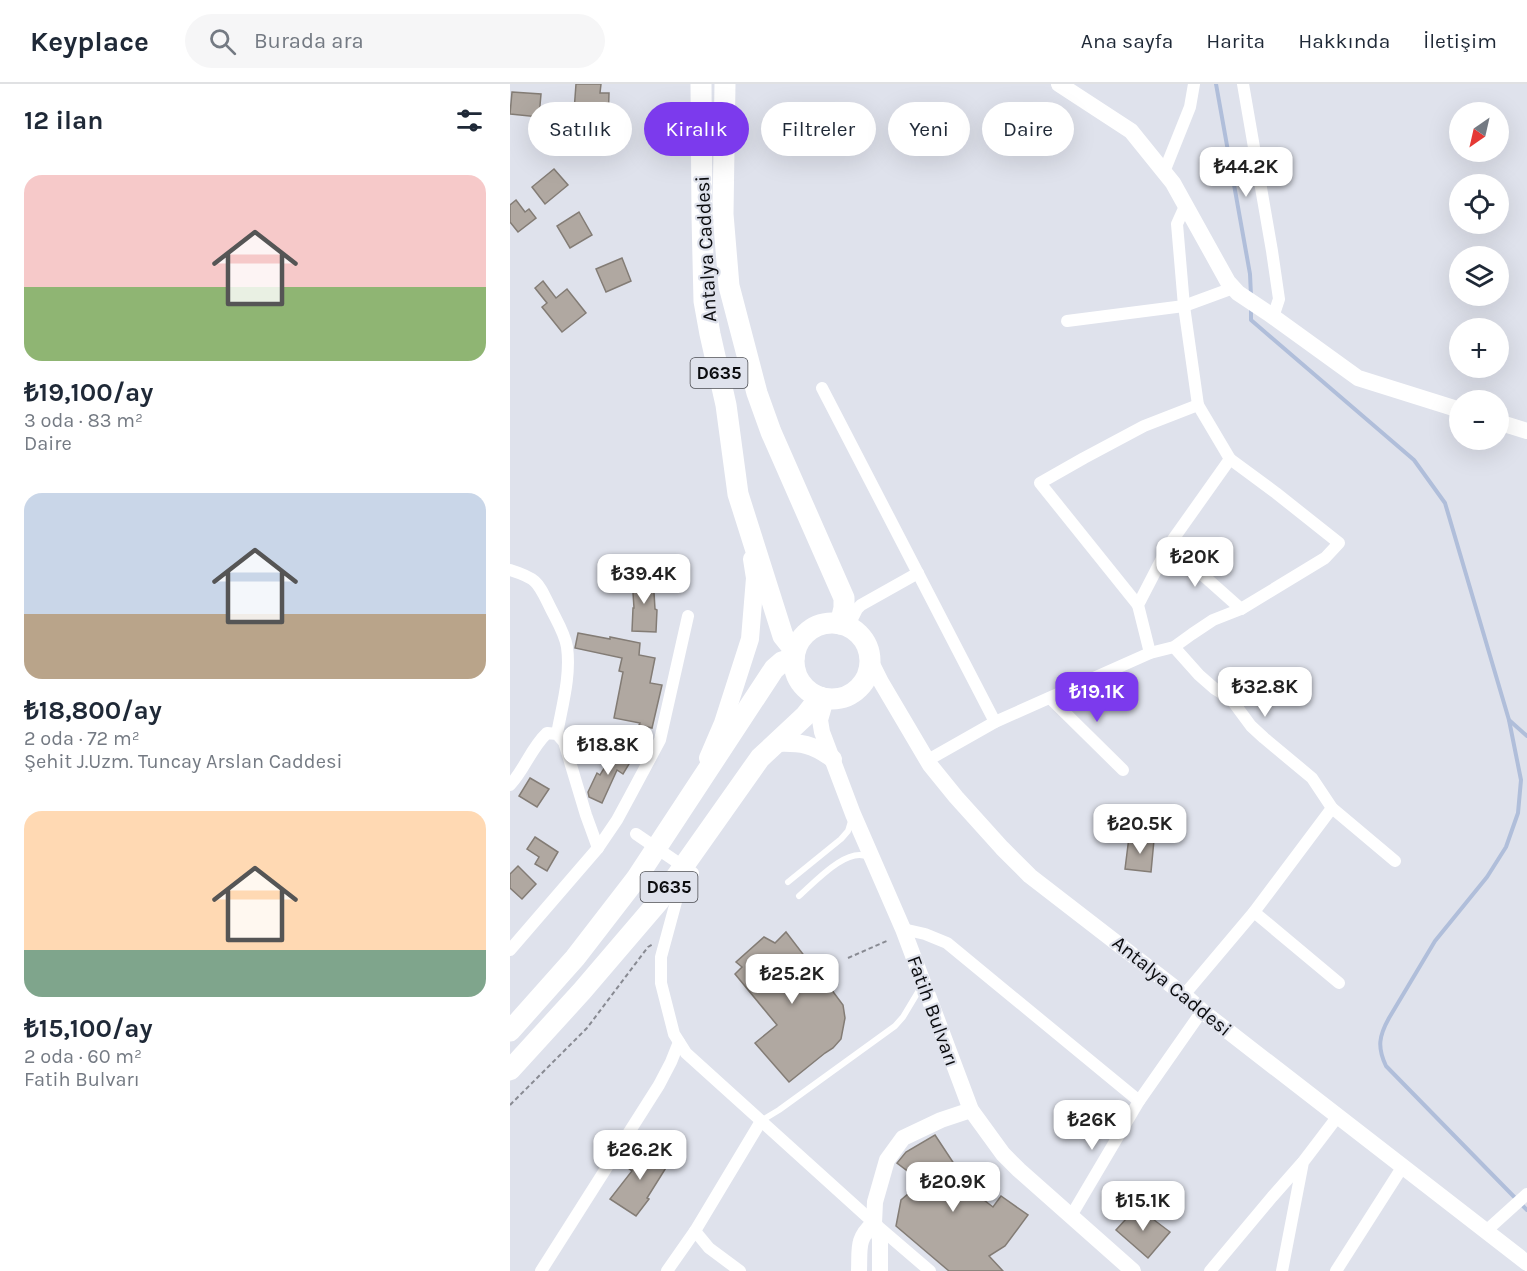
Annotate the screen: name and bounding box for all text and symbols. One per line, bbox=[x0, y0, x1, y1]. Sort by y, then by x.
search box bbox=[185, 14, 605, 68]
text: Keyplace bbox=[30, 25, 149, 58]
icon: search bbox=[206, 25, 239, 58]
text: Burada ara bbox=[254, 28, 364, 54]
text: Ana sayfa bbox=[1081, 29, 1173, 53]
text: Harita bbox=[1206, 29, 1265, 53]
text: Hakkında bbox=[1298, 29, 1390, 53]
text: İletişim bbox=[1423, 29, 1497, 53]
chip: Satılık bbox=[528, 102, 632, 156]
chip: Kiralık bbox=[644, 102, 749, 156]
chip: Filtreler bbox=[761, 102, 876, 156]
chip: Yeni bbox=[888, 102, 970, 156]
chip: Daire bbox=[982, 102, 1074, 156]
north arrow bbox=[1449, 102, 1509, 162]
map controls bbox=[1449, 102, 1509, 450]
icon: filters bbox=[453, 104, 486, 137]
text: 12 ilan bbox=[24, 105, 103, 136]
pin: ₺44.2K bbox=[1197, 147, 1295, 198]
text: ₺44.2K bbox=[1214, 155, 1278, 178]
button: locate bbox=[1449, 174, 1509, 234]
street label: Antalya Caddesi bbox=[691, 175, 721, 323]
icon: home bbox=[201, 214, 309, 322]
button: layers bbox=[1449, 246, 1509, 306]
button: + bbox=[1449, 318, 1509, 378]
road number: D635 bbox=[690, 358, 748, 388]
text: ₺19,100/ay bbox=[24, 377, 153, 408]
button: − bbox=[1449, 390, 1509, 450]
text: 3 oda · 83 m² bbox=[24, 409, 143, 432]
text: Daire bbox=[24, 432, 72, 455]
icon: home bbox=[201, 532, 309, 640]
pin: ₺20K bbox=[1159, 537, 1231, 588]
text: ₺20K bbox=[1170, 545, 1220, 568]
pin: ₺39.4K bbox=[595, 554, 693, 605]
text: ₺39.4K bbox=[611, 562, 677, 585]
pin: ₺32.8K bbox=[1216, 667, 1314, 718]
pin: ₺19.1K bbox=[1048, 672, 1146, 723]
text: ₺32.8K bbox=[1232, 675, 1298, 698]
text: ₺19.1K bbox=[1069, 680, 1125, 703]
text: ₺18,800/ay bbox=[24, 695, 162, 726]
pin: ₺18.8K bbox=[559, 725, 657, 776]
text: 2 oda · 72 m² bbox=[24, 727, 140, 750]
text: ₺18.8K bbox=[577, 733, 639, 756]
text: Şehit J.Uzm. Tuncay Arslan Caddesi bbox=[24, 750, 342, 773]
pin: ₺20.5K bbox=[1091, 804, 1189, 855]
text: ₺20.5K bbox=[1107, 812, 1173, 835]
icon: home bbox=[201, 850, 309, 958]
road number: D635 bbox=[640, 872, 698, 902]
street label: Antalya Caddesi bbox=[1108, 931, 1236, 1041]
street label: Fatih Bulvarı bbox=[902, 953, 964, 1069]
pin: ₺25.2K bbox=[743, 954, 841, 1005]
text: ₺25.2K bbox=[760, 962, 824, 985]
text: ₺15,100/ay bbox=[24, 1013, 153, 1044]
text: 2 oda · 60 m² bbox=[24, 1045, 142, 1068]
text: Fatih Bulvarı bbox=[24, 1068, 140, 1091]
pin: ₺26K bbox=[1056, 1100, 1128, 1151]
text: ₺26K bbox=[1068, 1108, 1116, 1131]
pin: ₺26.2K bbox=[591, 1130, 689, 1181]
text: ₺26.2K bbox=[607, 1138, 673, 1161]
pin: ₺20.9K bbox=[904, 1162, 1002, 1213]
text: ₺20.9K bbox=[920, 1170, 986, 1193]
pin: ₺15.1K bbox=[1094, 1181, 1192, 1232]
text: ₺15.1K bbox=[1116, 1189, 1170, 1212]

